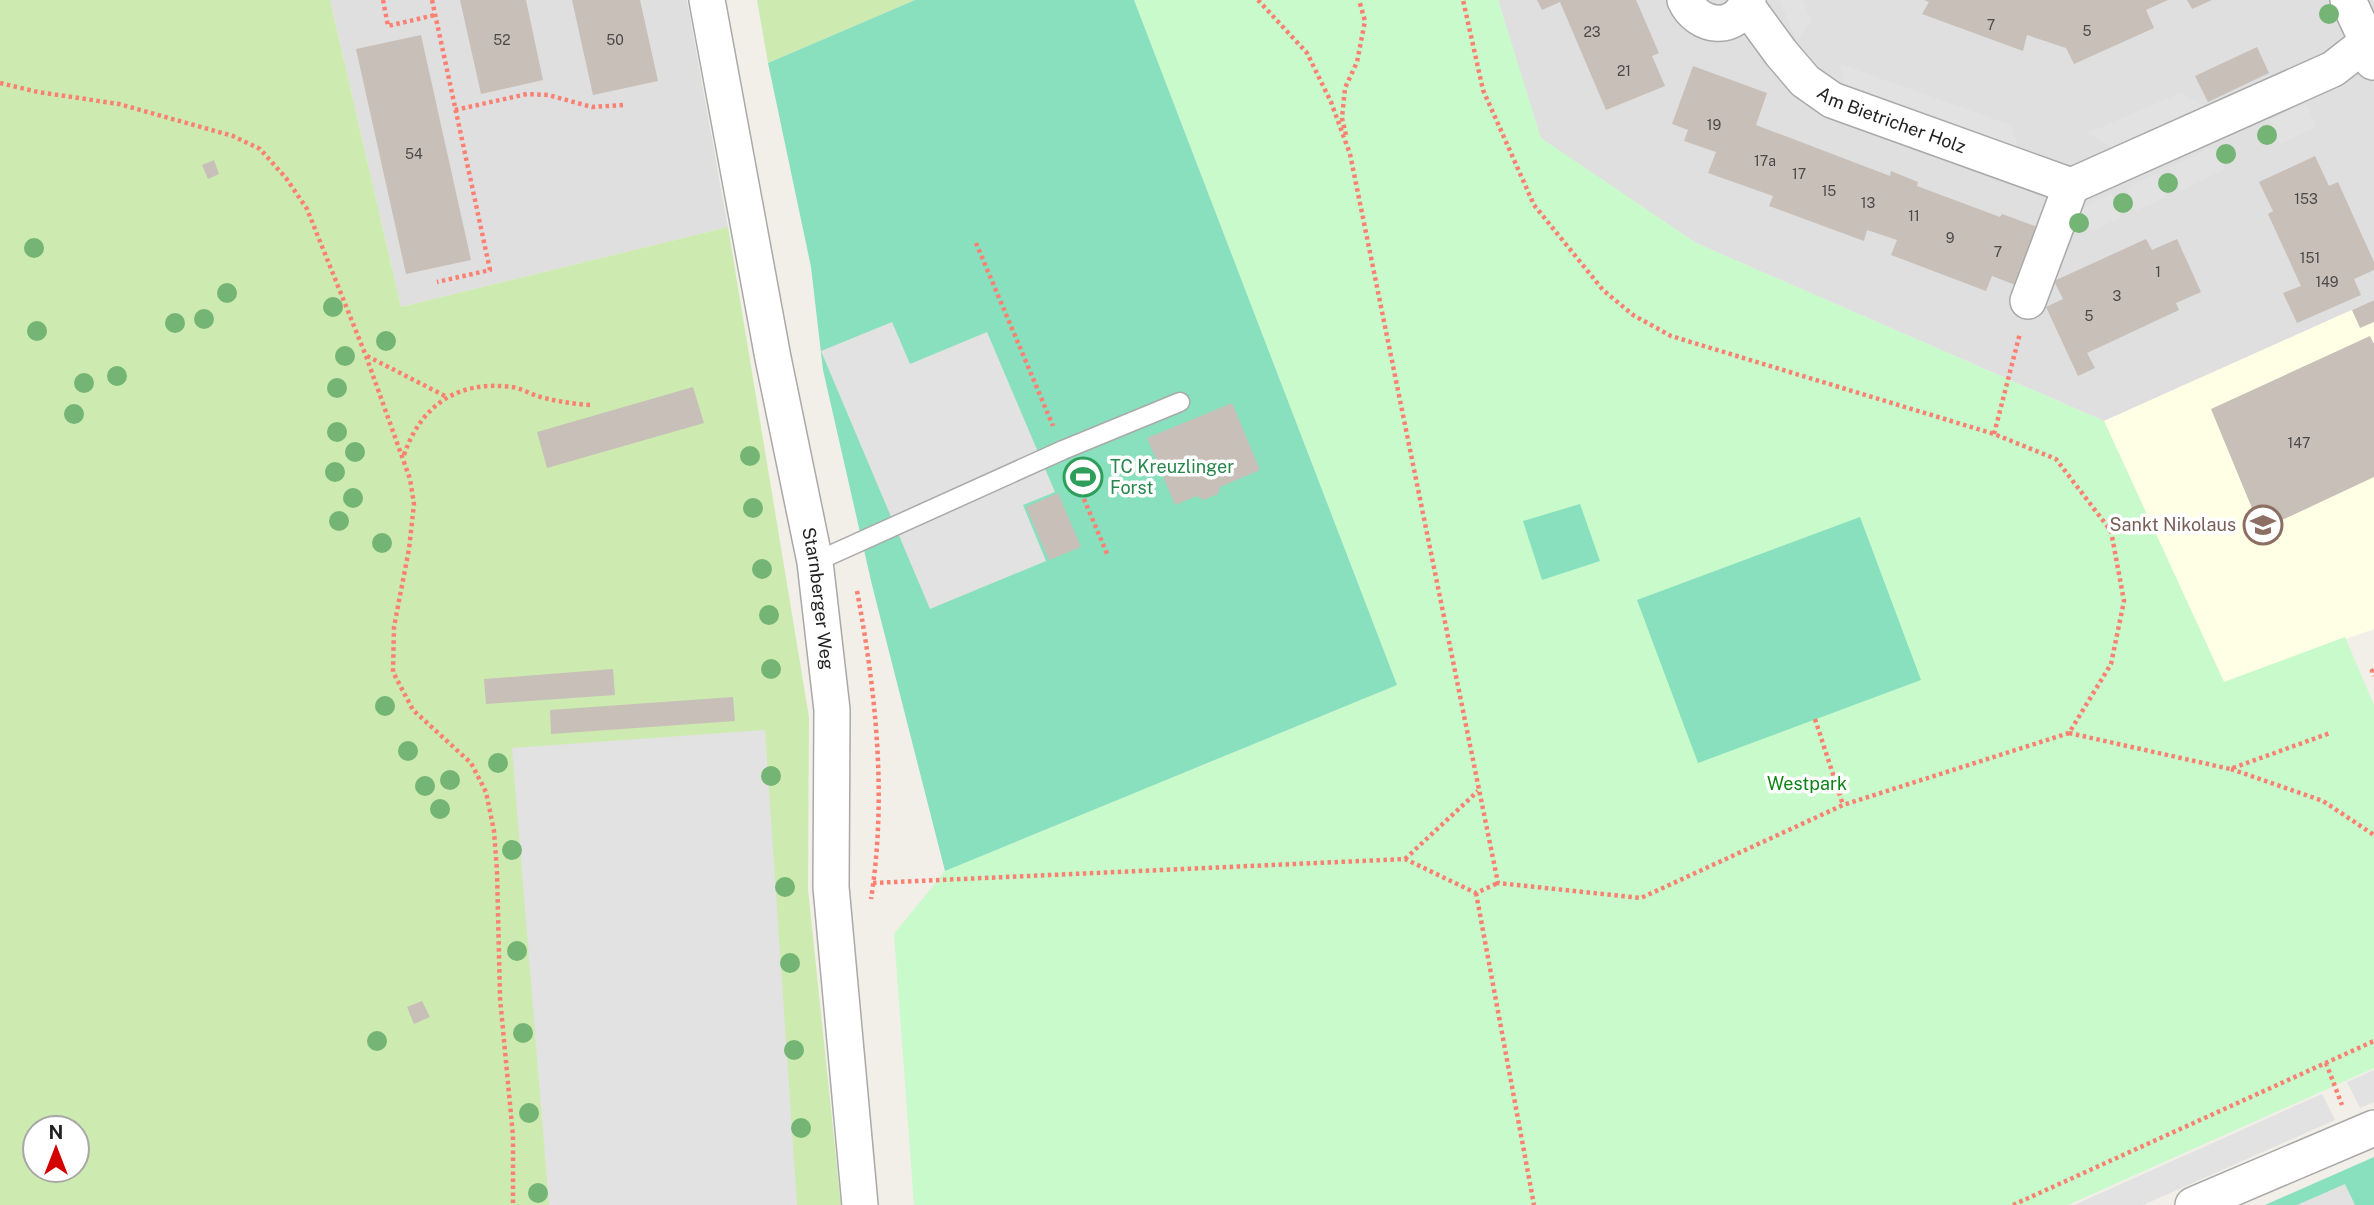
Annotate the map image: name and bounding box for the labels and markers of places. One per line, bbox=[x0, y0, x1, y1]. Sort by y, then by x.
sports icon: TC Kreuzlinger Forst bbox=[1062, 456, 1104, 498]
place label: TC Kreuzlinger Forst bbox=[1110, 456, 1234, 498]
school or university icon: Sankt Nikolaus bbox=[2242, 504, 2284, 546]
place label: Sankt Nikolaus bbox=[2110, 514, 2236, 535]

